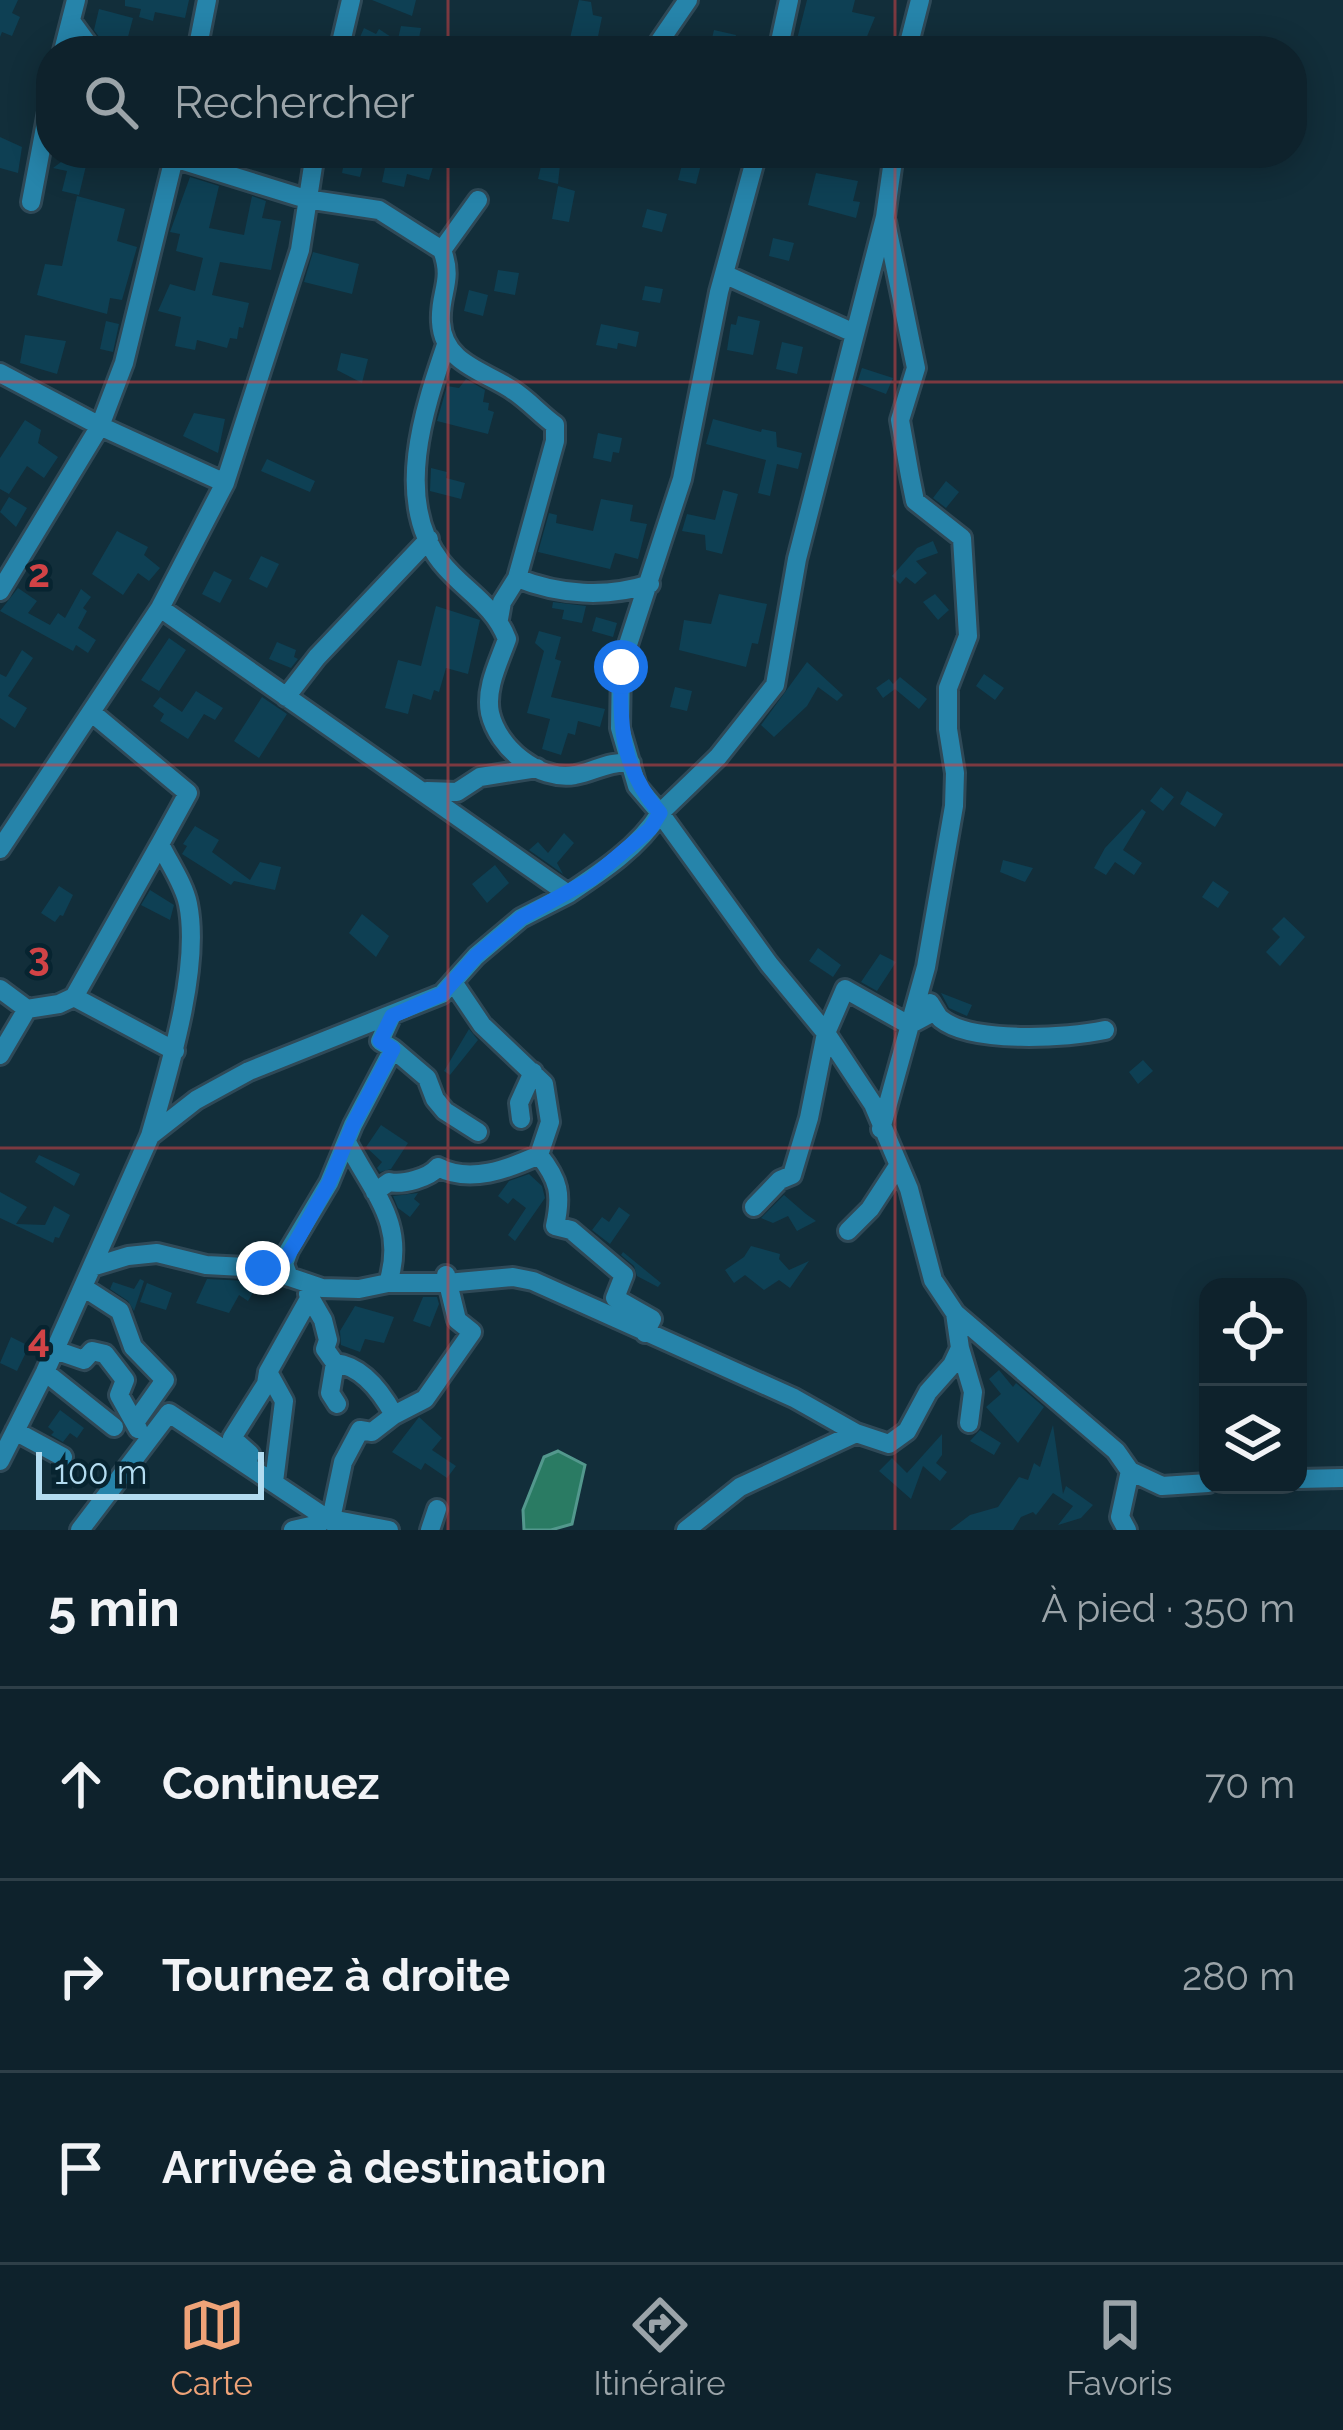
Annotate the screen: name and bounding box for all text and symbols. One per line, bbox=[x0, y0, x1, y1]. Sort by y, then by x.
search box bbox=[36, 36, 1307, 168]
icon: search bbox=[78, 69, 144, 135]
text: Rechercher bbox=[174, 76, 415, 129]
text: 2 bbox=[28, 550, 50, 596]
route start bbox=[594, 640, 648, 694]
text: 3 bbox=[28, 933, 50, 979]
route end bbox=[236, 1241, 290, 1295]
map controls bbox=[1199, 1278, 1307, 1494]
button: locate bbox=[1199, 1278, 1307, 1386]
text: 4 bbox=[28, 1315, 50, 1361]
button: layers bbox=[1199, 1386, 1307, 1494]
scale bar bbox=[36, 1446, 264, 1499]
text: 100 m bbox=[54, 1453, 147, 1492]
text: 5 min bbox=[48, 1578, 180, 1638]
text: À pied · 350 m bbox=[1041, 1585, 1295, 1631]
icon: ahead bbox=[48, 1751, 114, 1817]
text: Continuez bbox=[162, 1757, 380, 1810]
text: 70 m bbox=[1205, 1761, 1295, 1807]
icon: right bbox=[48, 1943, 114, 2009]
text: Tournez à droite bbox=[162, 1949, 510, 2002]
text: 280 m bbox=[1182, 1953, 1295, 1999]
icon: arrive bbox=[48, 2135, 114, 2201]
text: Arrivée à destination bbox=[162, 2141, 607, 2194]
tab: Carte bbox=[170, 2292, 253, 2403]
tab: Itinéraire bbox=[594, 2292, 726, 2403]
tab: Favoris bbox=[1066, 2292, 1173, 2403]

